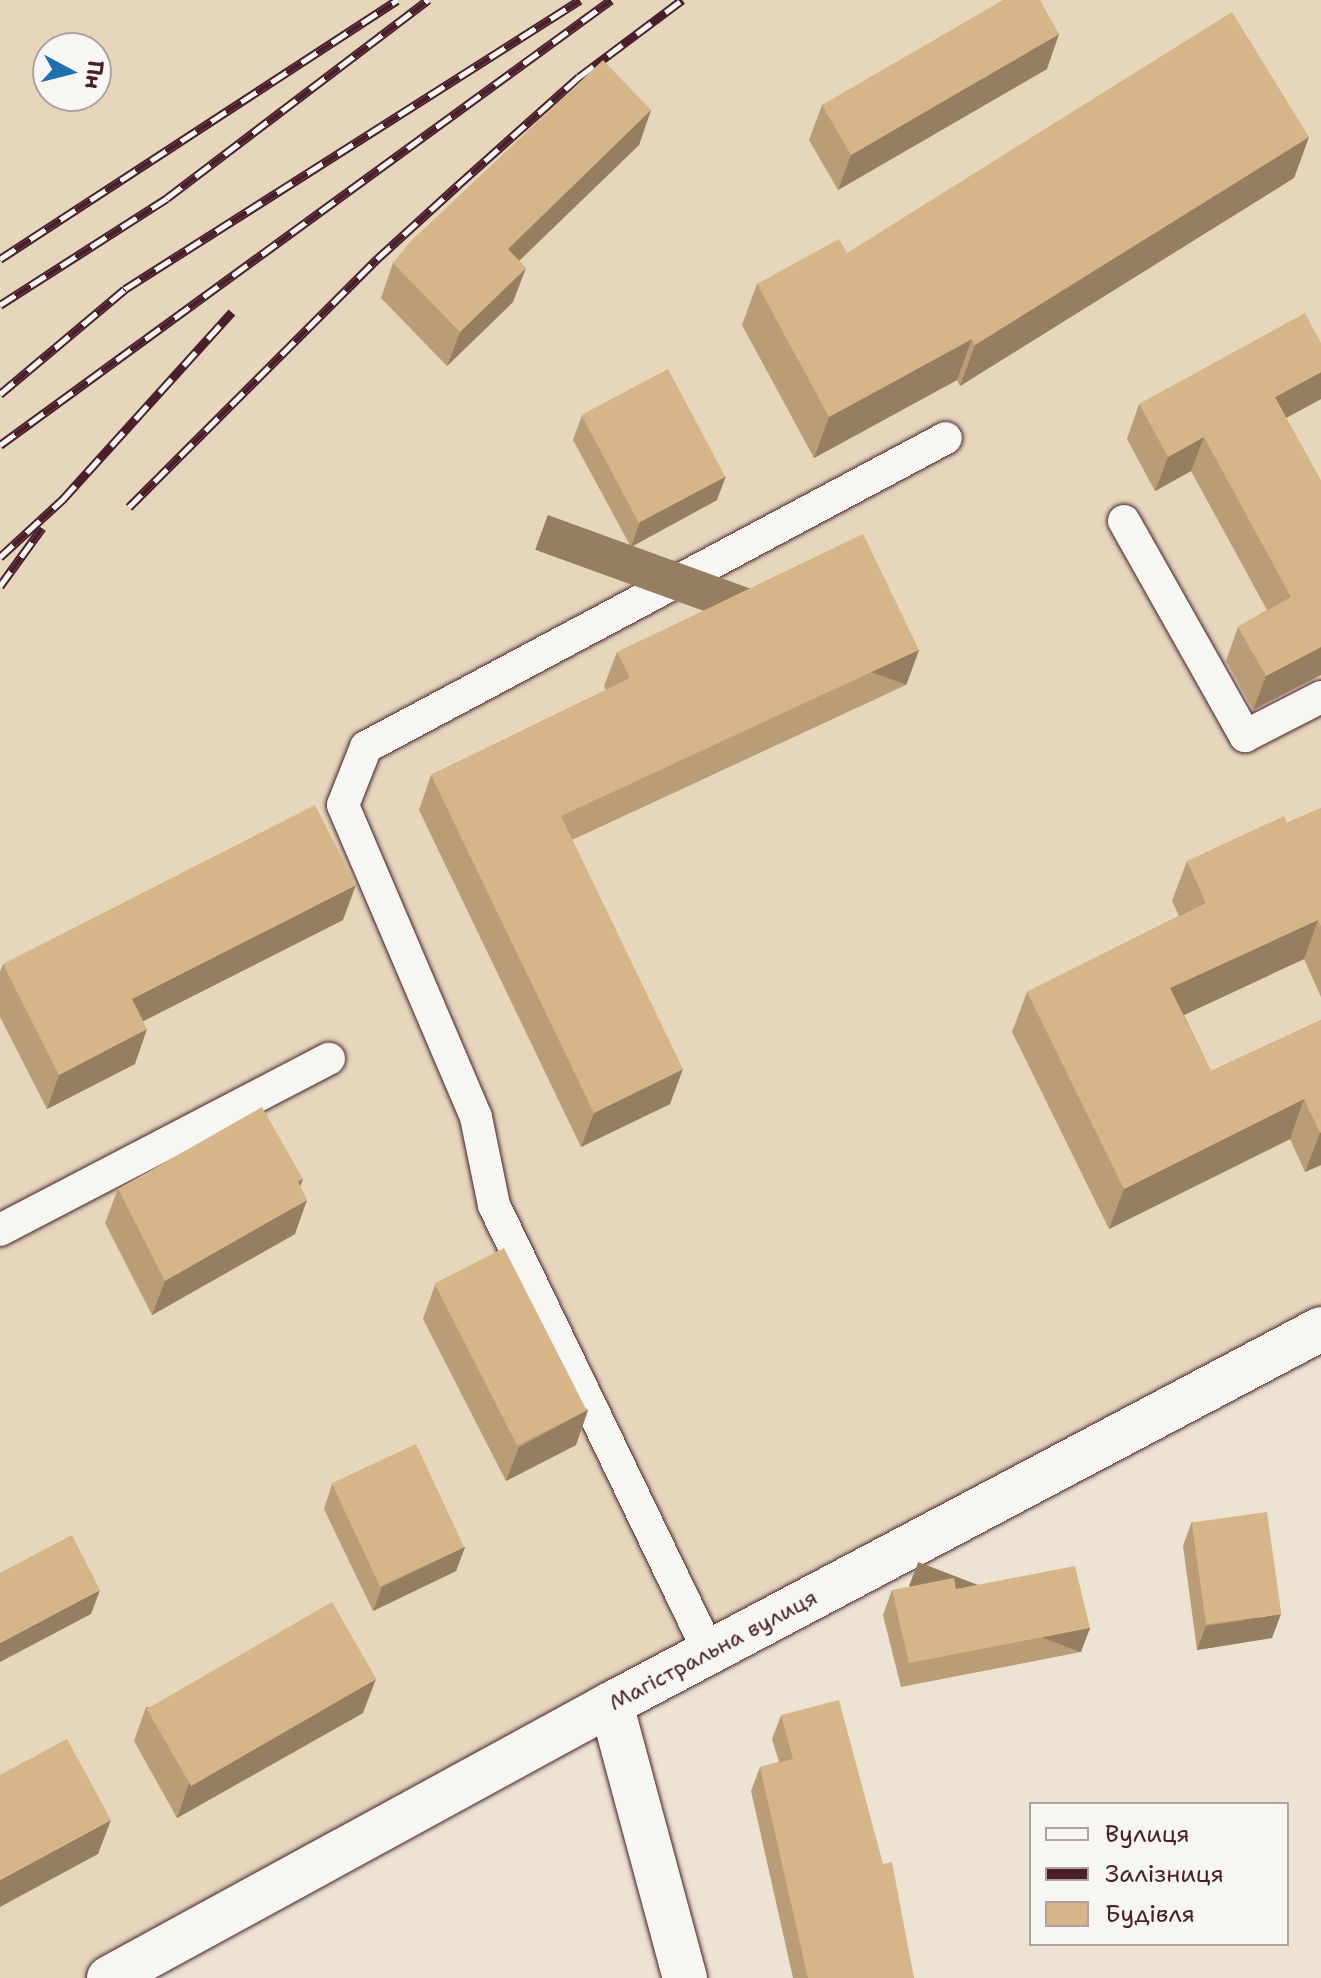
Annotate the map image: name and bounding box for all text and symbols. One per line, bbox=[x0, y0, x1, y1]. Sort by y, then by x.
north arrow bbox=[32, 32, 112, 112]
text: Пн bbox=[78, 59, 110, 91]
street label: Магістральна вулиця bbox=[604, 1584, 822, 1716]
legend bbox=[1029, 1802, 1289, 1946]
text: Вулиця bbox=[1105, 1818, 1190, 1850]
text: Залізниця bbox=[1105, 1858, 1224, 1890]
text: Будівля bbox=[1105, 1898, 1195, 1930]

